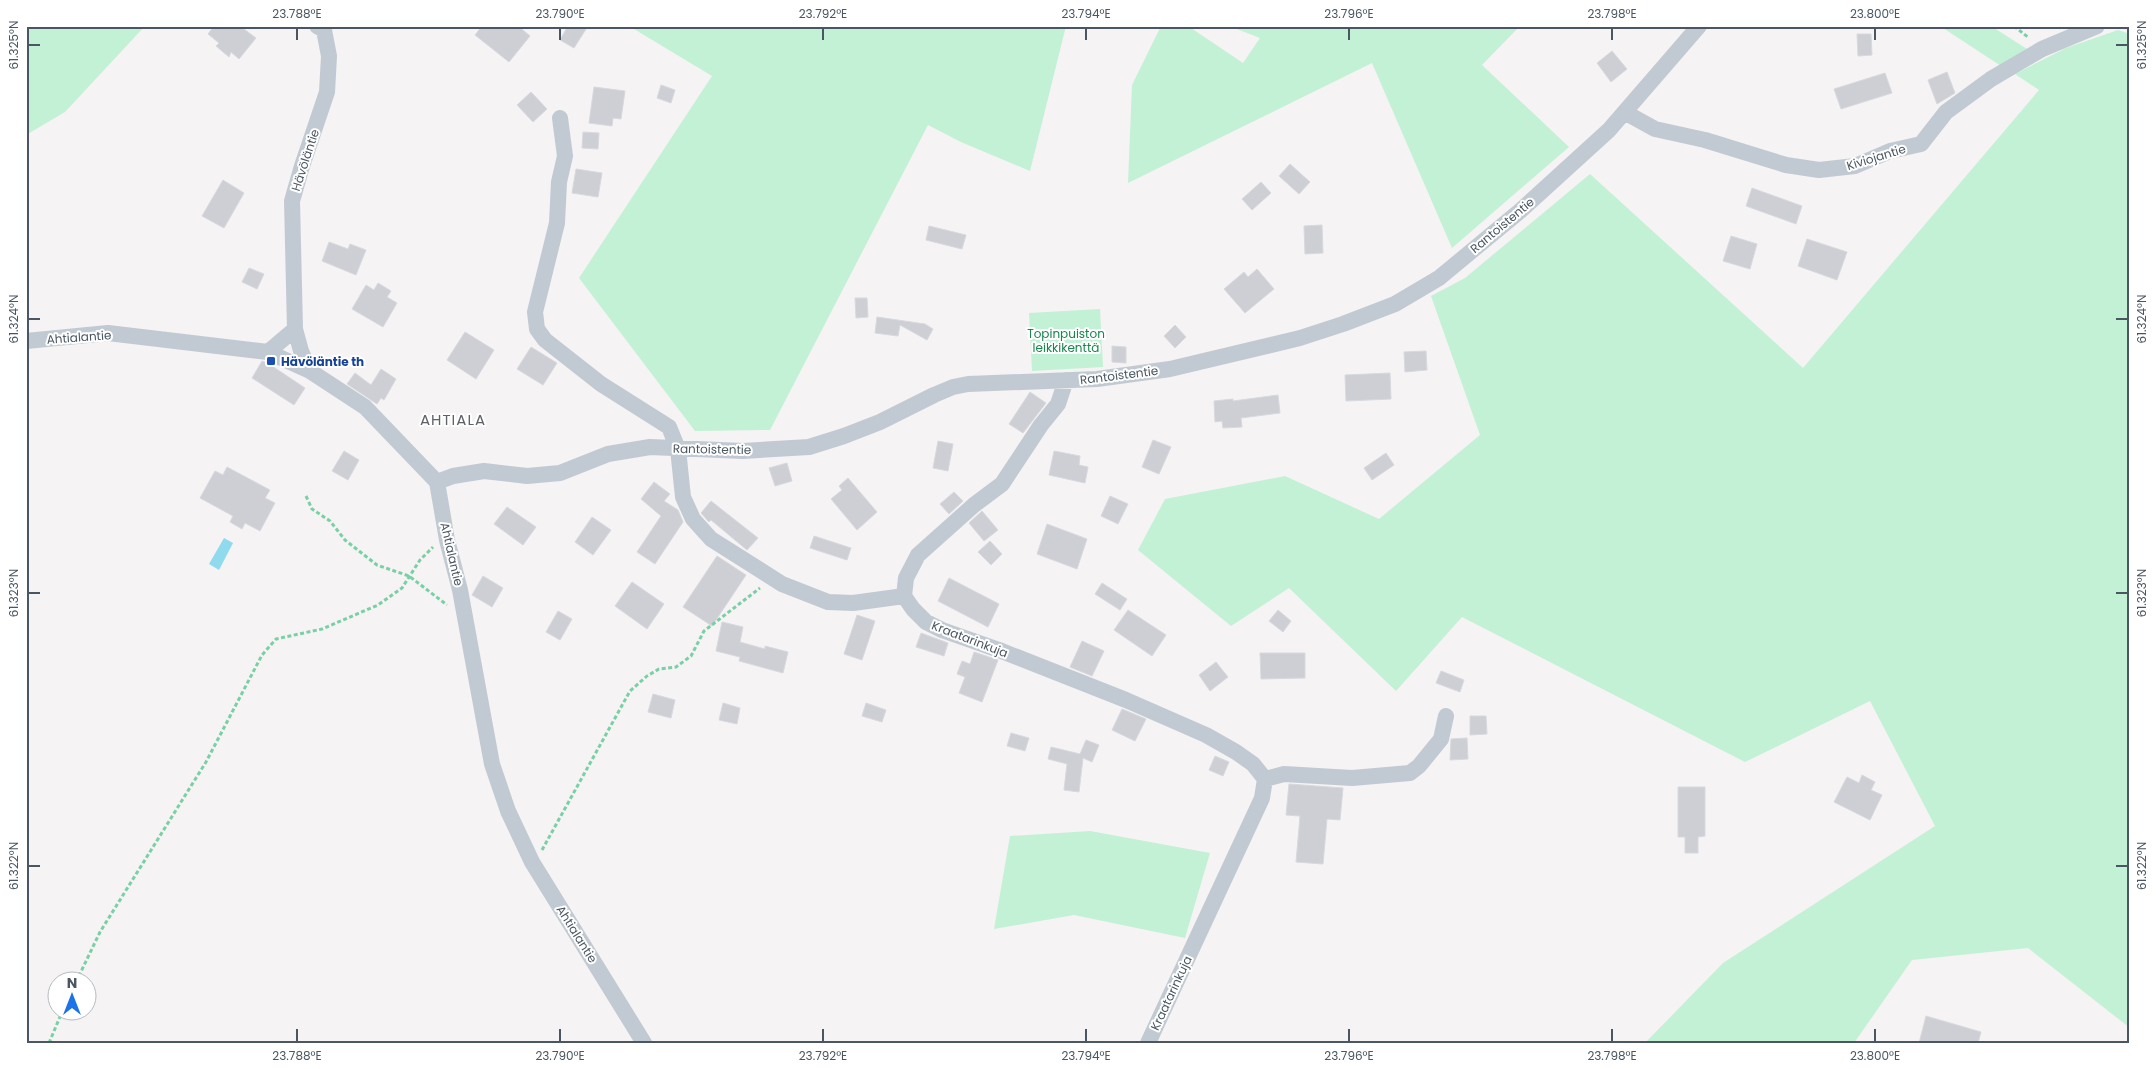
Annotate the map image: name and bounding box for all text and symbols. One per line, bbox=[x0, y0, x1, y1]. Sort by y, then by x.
text: 23.788°E bbox=[272, 5, 322, 22]
text: 23.790°E bbox=[535, 5, 585, 22]
text: 23.792°E bbox=[799, 5, 847, 22]
text: 23.794°E bbox=[1061, 5, 1111, 22]
text: 23.796°E bbox=[1324, 5, 1374, 22]
text: 23.798°E bbox=[1587, 5, 1637, 22]
text: 23.800°E bbox=[1850, 5, 1900, 22]
text: 61.325°N bbox=[5, 21, 22, 69]
text: 61.325°N bbox=[2133, 21, 2150, 69]
street label: Hävöläntie bbox=[287, 127, 323, 193]
street label: Kiviojantie bbox=[1844, 140, 1908, 174]
street label: Rantoistentie bbox=[1466, 193, 1538, 257]
text: 61.324°N bbox=[5, 295, 22, 343]
text: 61.324°N bbox=[2133, 295, 2150, 343]
park label: Topinpuiston leikkikenttä bbox=[1027, 325, 1105, 356]
street label: Ahtialantie bbox=[46, 326, 112, 348]
place label: Hävöläntie th bbox=[281, 353, 364, 370]
marker: Hävöläntie th bbox=[265, 355, 277, 367]
street label: Rantoistentie bbox=[1079, 362, 1159, 388]
district label: AHTIALA bbox=[420, 409, 486, 430]
street label: Rantoistentie bbox=[673, 440, 751, 458]
street label: Ahtialantie bbox=[436, 521, 468, 587]
text: 61.323°N bbox=[5, 569, 22, 617]
text: 61.323°N bbox=[2133, 569, 2150, 617]
street label: Kraatarinkuja bbox=[929, 617, 1011, 661]
text: 61.322°N bbox=[5, 842, 22, 890]
text: 61.322°N bbox=[2133, 842, 2150, 890]
street label: Ahtialantie bbox=[553, 902, 601, 966]
street label: Kraatarinkuja bbox=[1146, 953, 1196, 1033]
north arrow bbox=[48, 972, 98, 1022]
text: N bbox=[67, 973, 77, 993]
text: 23.788°E bbox=[272, 1047, 322, 1064]
text: 23.790°E bbox=[535, 1047, 585, 1064]
text: 23.792°E bbox=[799, 1047, 847, 1064]
text: 23.794°E bbox=[1061, 1047, 1111, 1064]
text: 23.796°E bbox=[1324, 1047, 1374, 1064]
text: 23.798°E bbox=[1587, 1047, 1637, 1064]
text: 23.800°E bbox=[1850, 1047, 1900, 1064]

